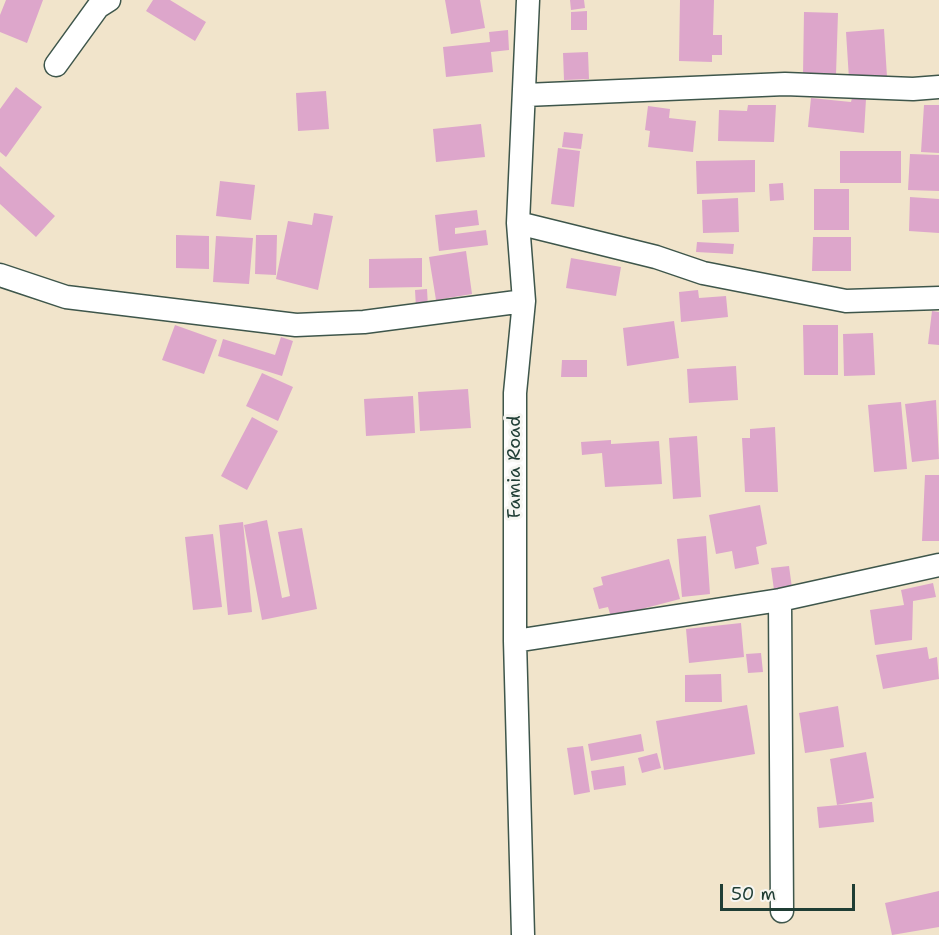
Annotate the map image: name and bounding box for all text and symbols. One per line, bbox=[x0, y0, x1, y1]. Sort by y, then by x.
street label: Famia Road bbox=[504, 415, 526, 519]
scale bar bbox=[723, 872, 858, 910]
text: 50 m bbox=[731, 882, 776, 906]

